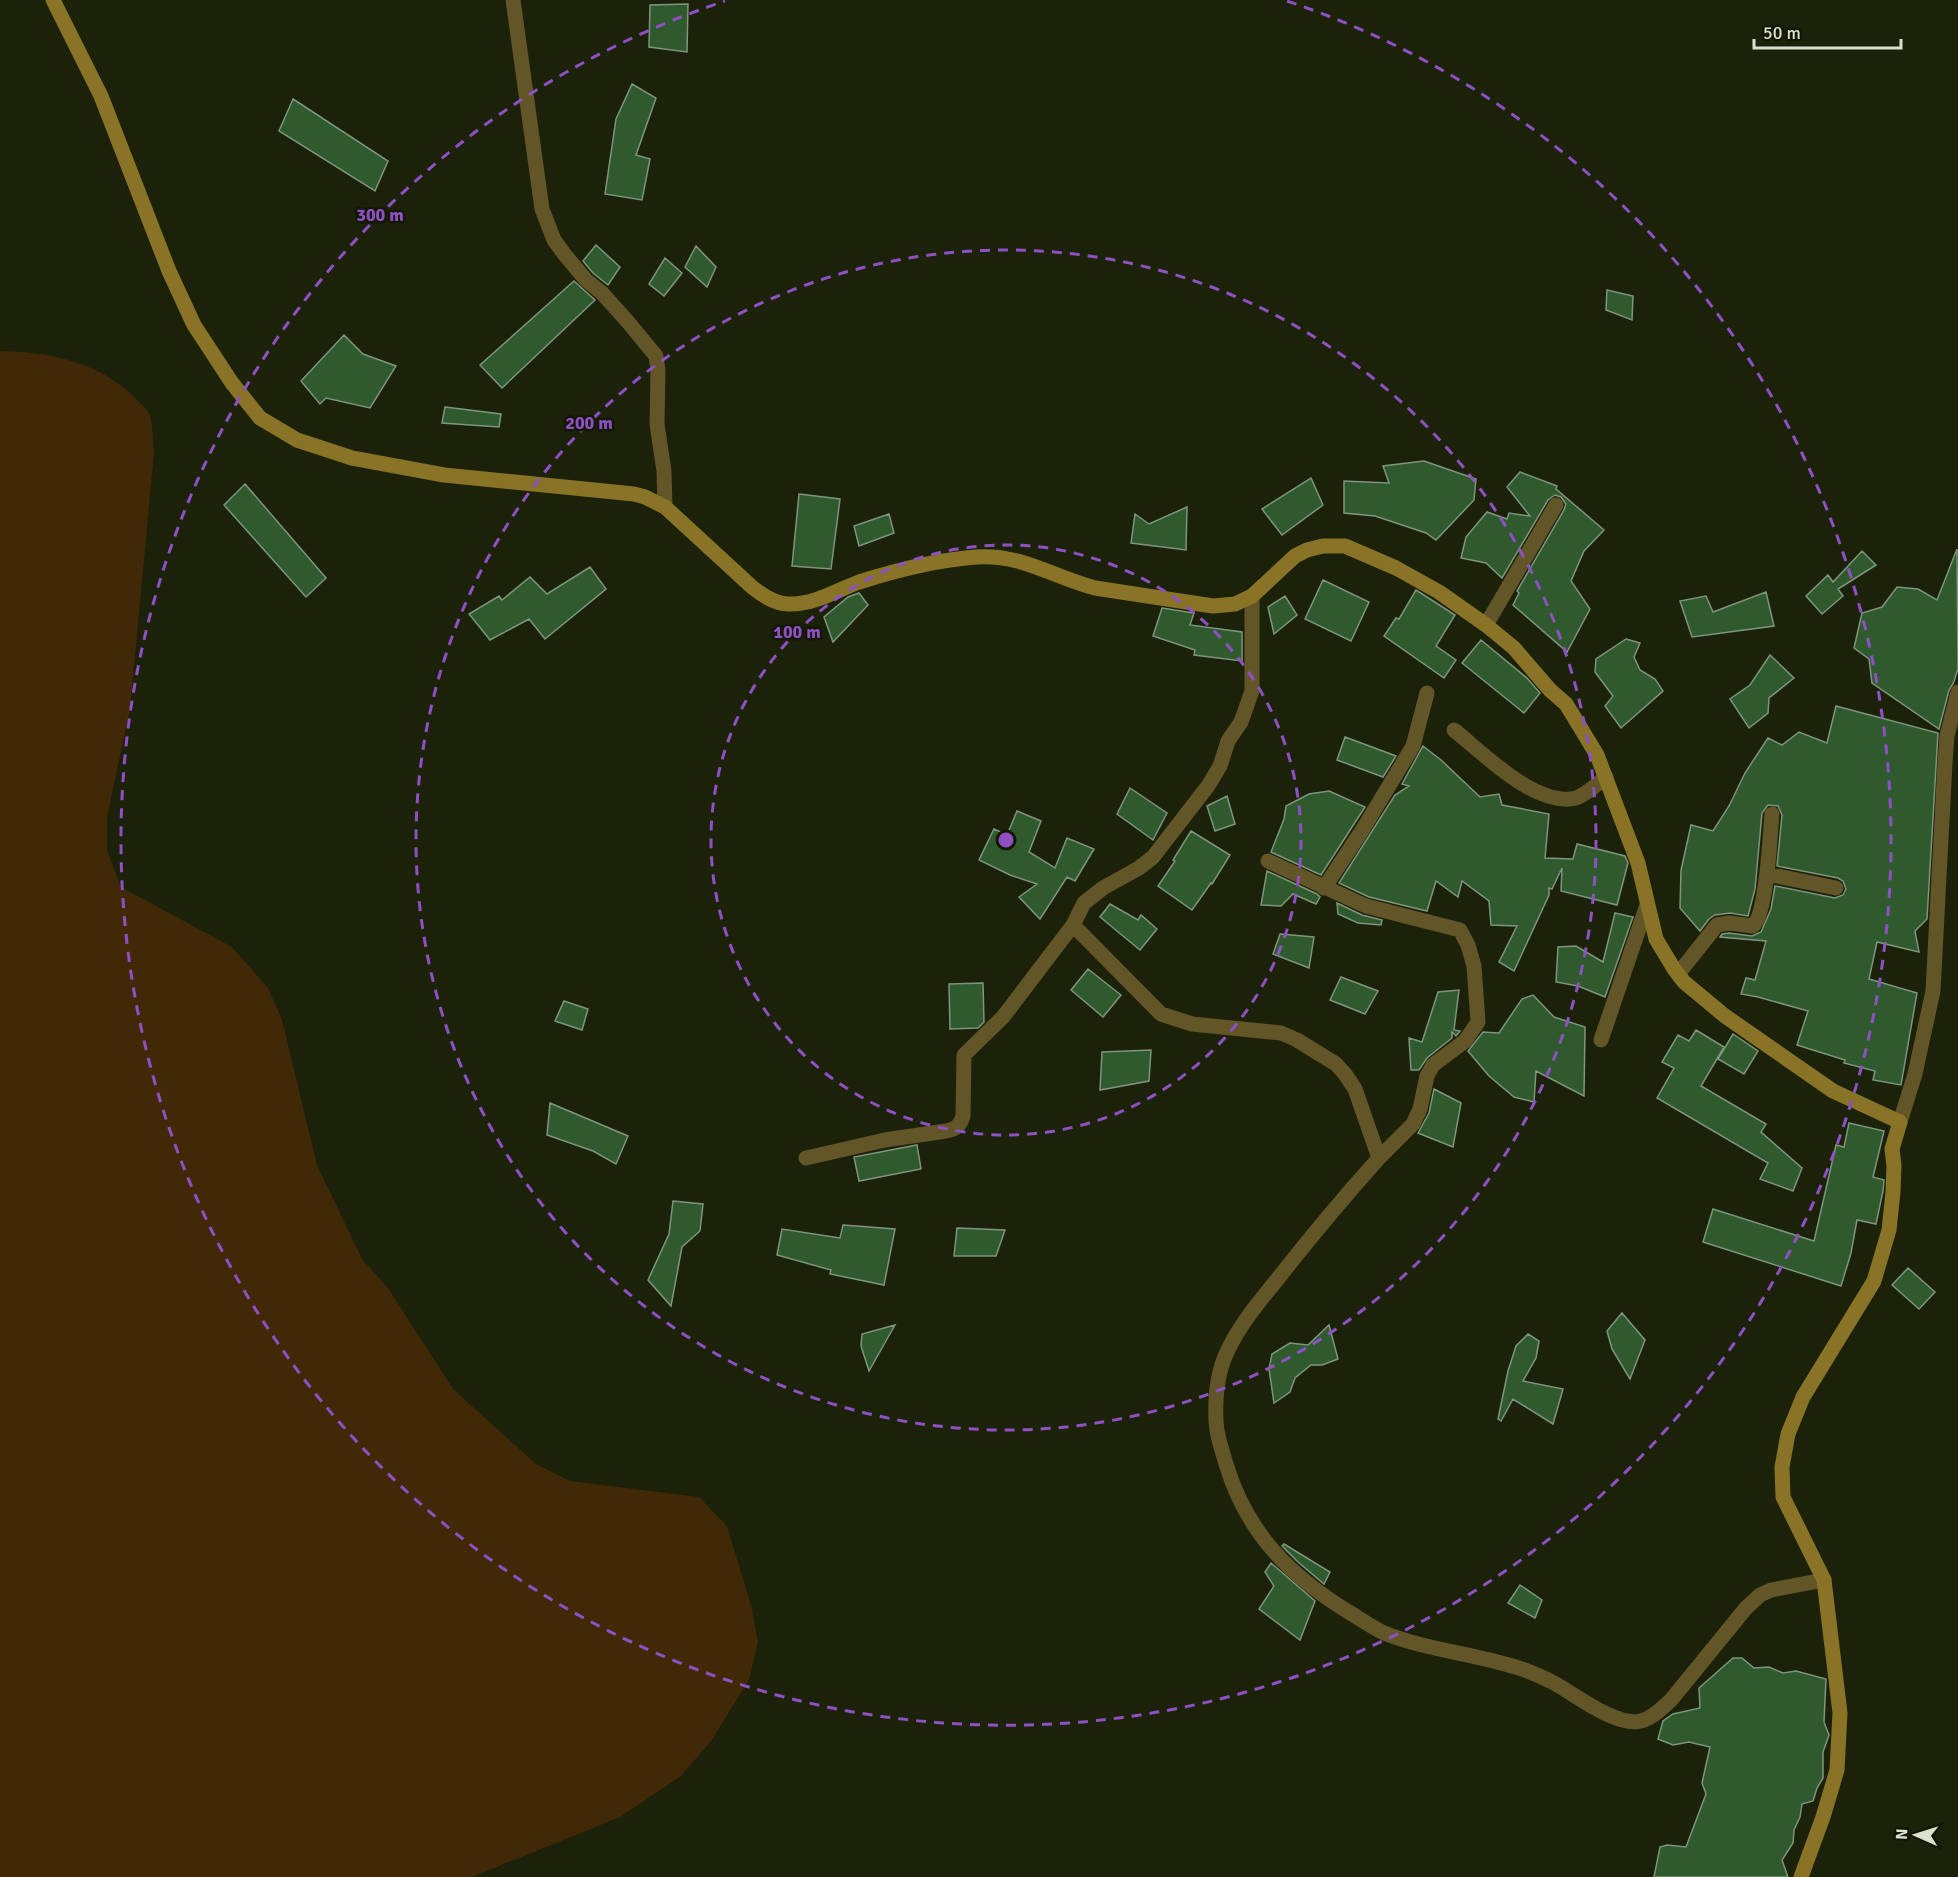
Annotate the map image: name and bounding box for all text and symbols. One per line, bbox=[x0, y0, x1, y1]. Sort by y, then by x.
scale bar bbox=[1754, 12, 1901, 50]
text: 50 m bbox=[1763, 22, 1801, 44]
text: 300 m bbox=[356, 204, 404, 226]
text: 200 m bbox=[565, 412, 613, 434]
text: 100 m bbox=[773, 621, 821, 643]
centre of rings bbox=[996, 830, 1016, 850]
north arrow bbox=[1886, 1805, 1946, 1865]
text: N bbox=[1892, 1828, 1912, 1840]

